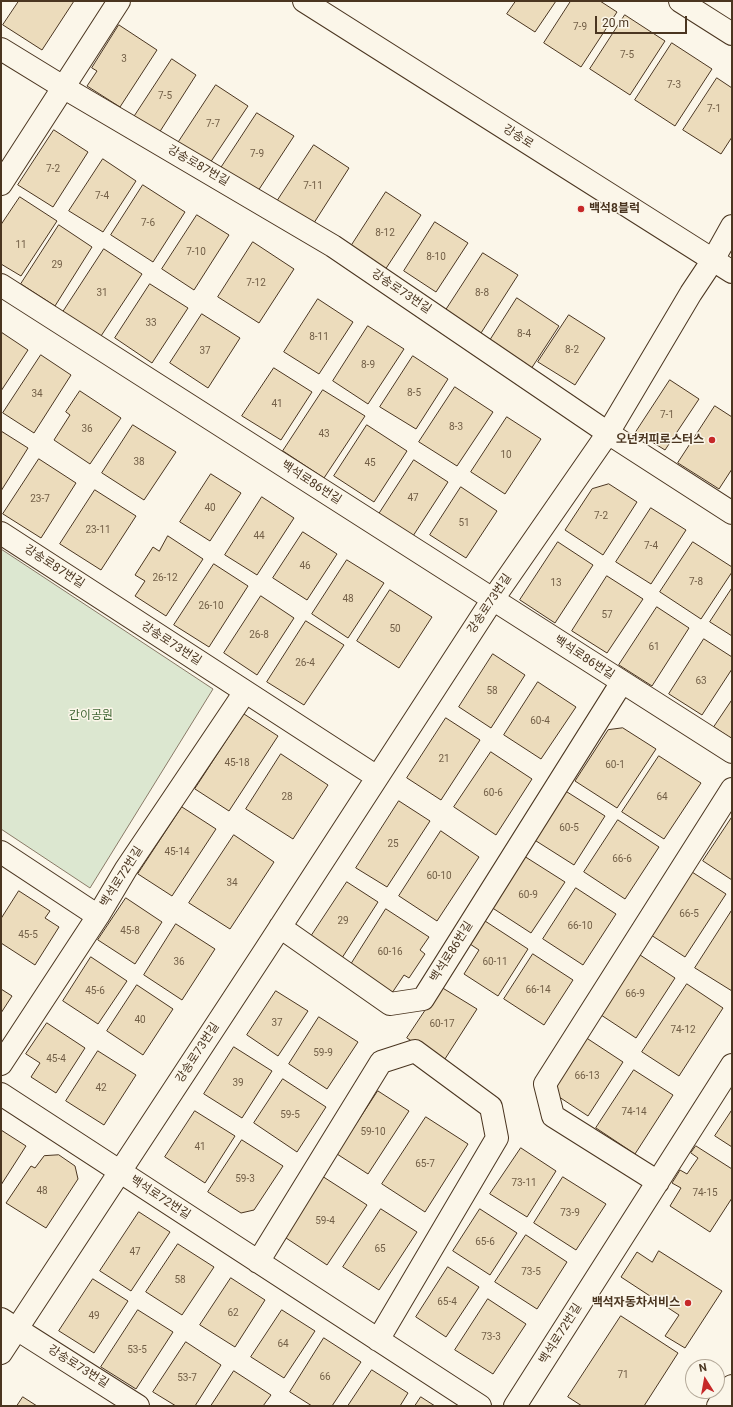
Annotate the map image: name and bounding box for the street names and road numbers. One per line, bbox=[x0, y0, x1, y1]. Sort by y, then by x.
street label: 강송로 bbox=[500, 122, 536, 152]
street label: 강송로87번길 bbox=[165, 143, 231, 189]
street label: 강송로73번길 bbox=[369, 267, 433, 317]
street label: 백석로86번길 bbox=[278, 458, 344, 508]
street label: 강송로87번길 bbox=[21, 542, 87, 592]
street label: 강송로73번길 bbox=[465, 572, 515, 636]
street label: 강송로73번길 bbox=[138, 619, 204, 669]
street label: 백석로86번길 bbox=[551, 633, 617, 683]
street label: 백석로72번길 bbox=[98, 844, 146, 910]
street label: 백석로86번길 bbox=[428, 919, 476, 985]
street label: 강송로73번길 bbox=[173, 1020, 223, 1086]
street label: 백석로72번길 bbox=[127, 1173, 193, 1223]
street label: 백석로72번길 bbox=[537, 1301, 585, 1367]
street label: 강송로73번길 bbox=[45, 1343, 111, 1391]

